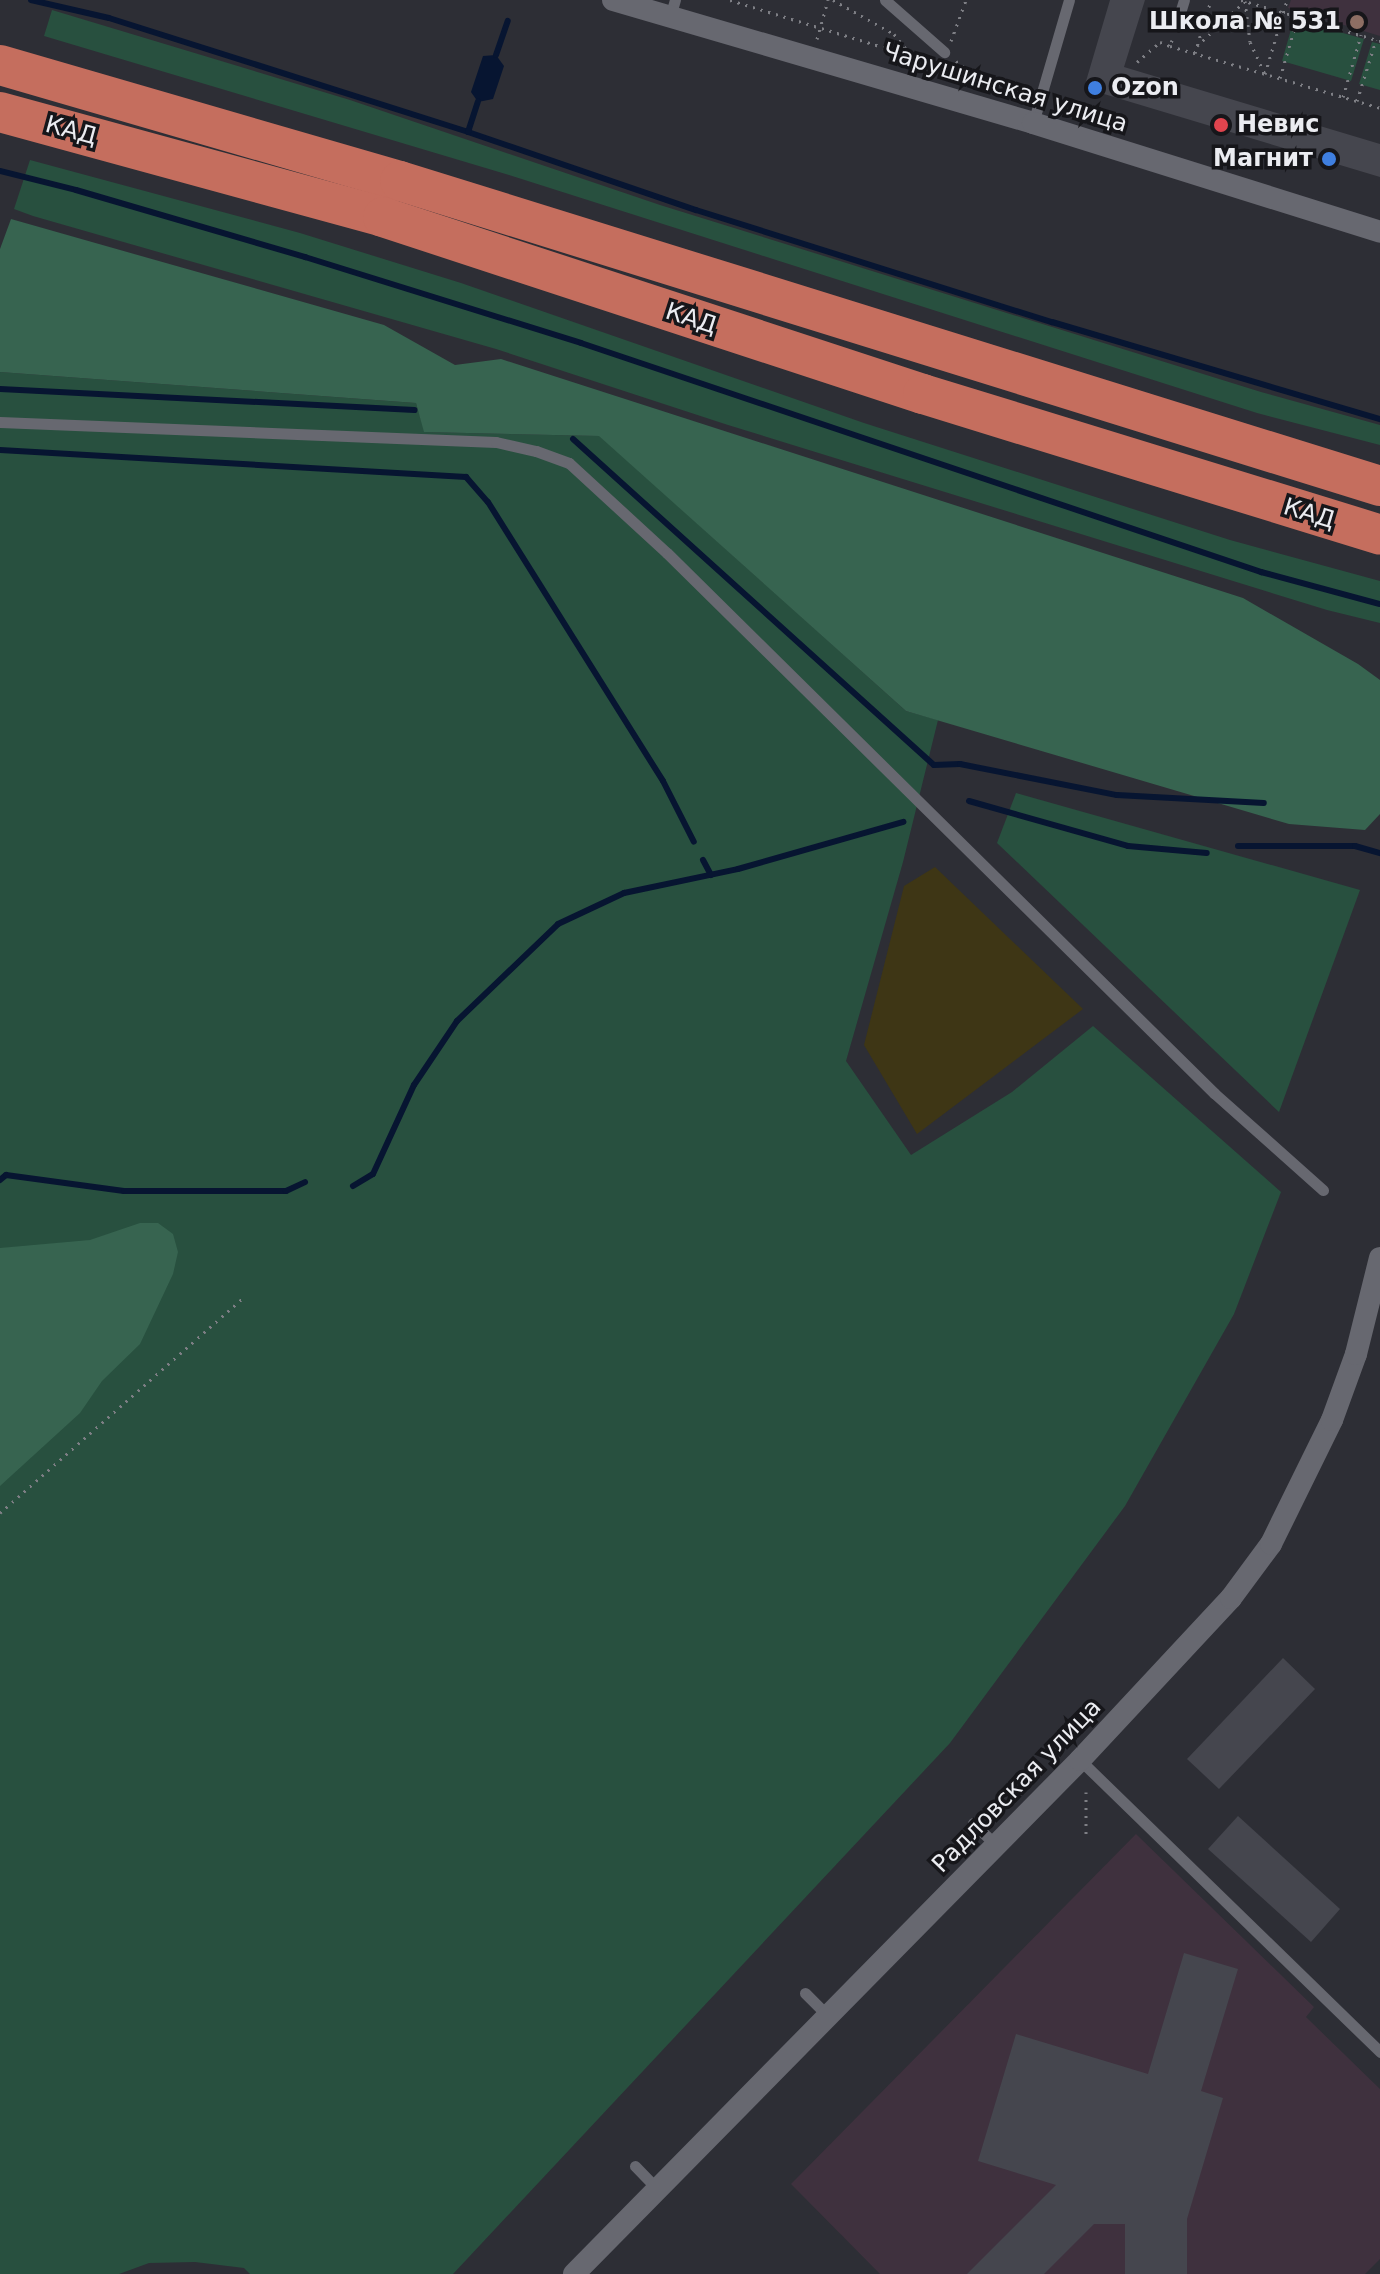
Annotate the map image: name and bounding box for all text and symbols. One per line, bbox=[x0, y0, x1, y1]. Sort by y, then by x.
place label: Школа № 531 bbox=[1149, 8, 1341, 36]
marker: Школа № 531 bbox=[1348, 13, 1366, 31]
street label: Чарушинская улица bbox=[879, 37, 1131, 139]
place label: Ozon bbox=[1111, 74, 1179, 102]
marker: Ozon bbox=[1086, 79, 1104, 97]
street label: КАД bbox=[42, 110, 100, 152]
place label: Невис bbox=[1237, 111, 1320, 139]
marker: Невис bbox=[1212, 116, 1230, 134]
place label: Магнит bbox=[1213, 145, 1313, 173]
marker: Магнит bbox=[1320, 150, 1338, 168]
street label: КАД bbox=[662, 297, 720, 341]
street label: КАД bbox=[1280, 493, 1338, 535]
street label: Радловская улица bbox=[927, 1693, 1107, 1879]

